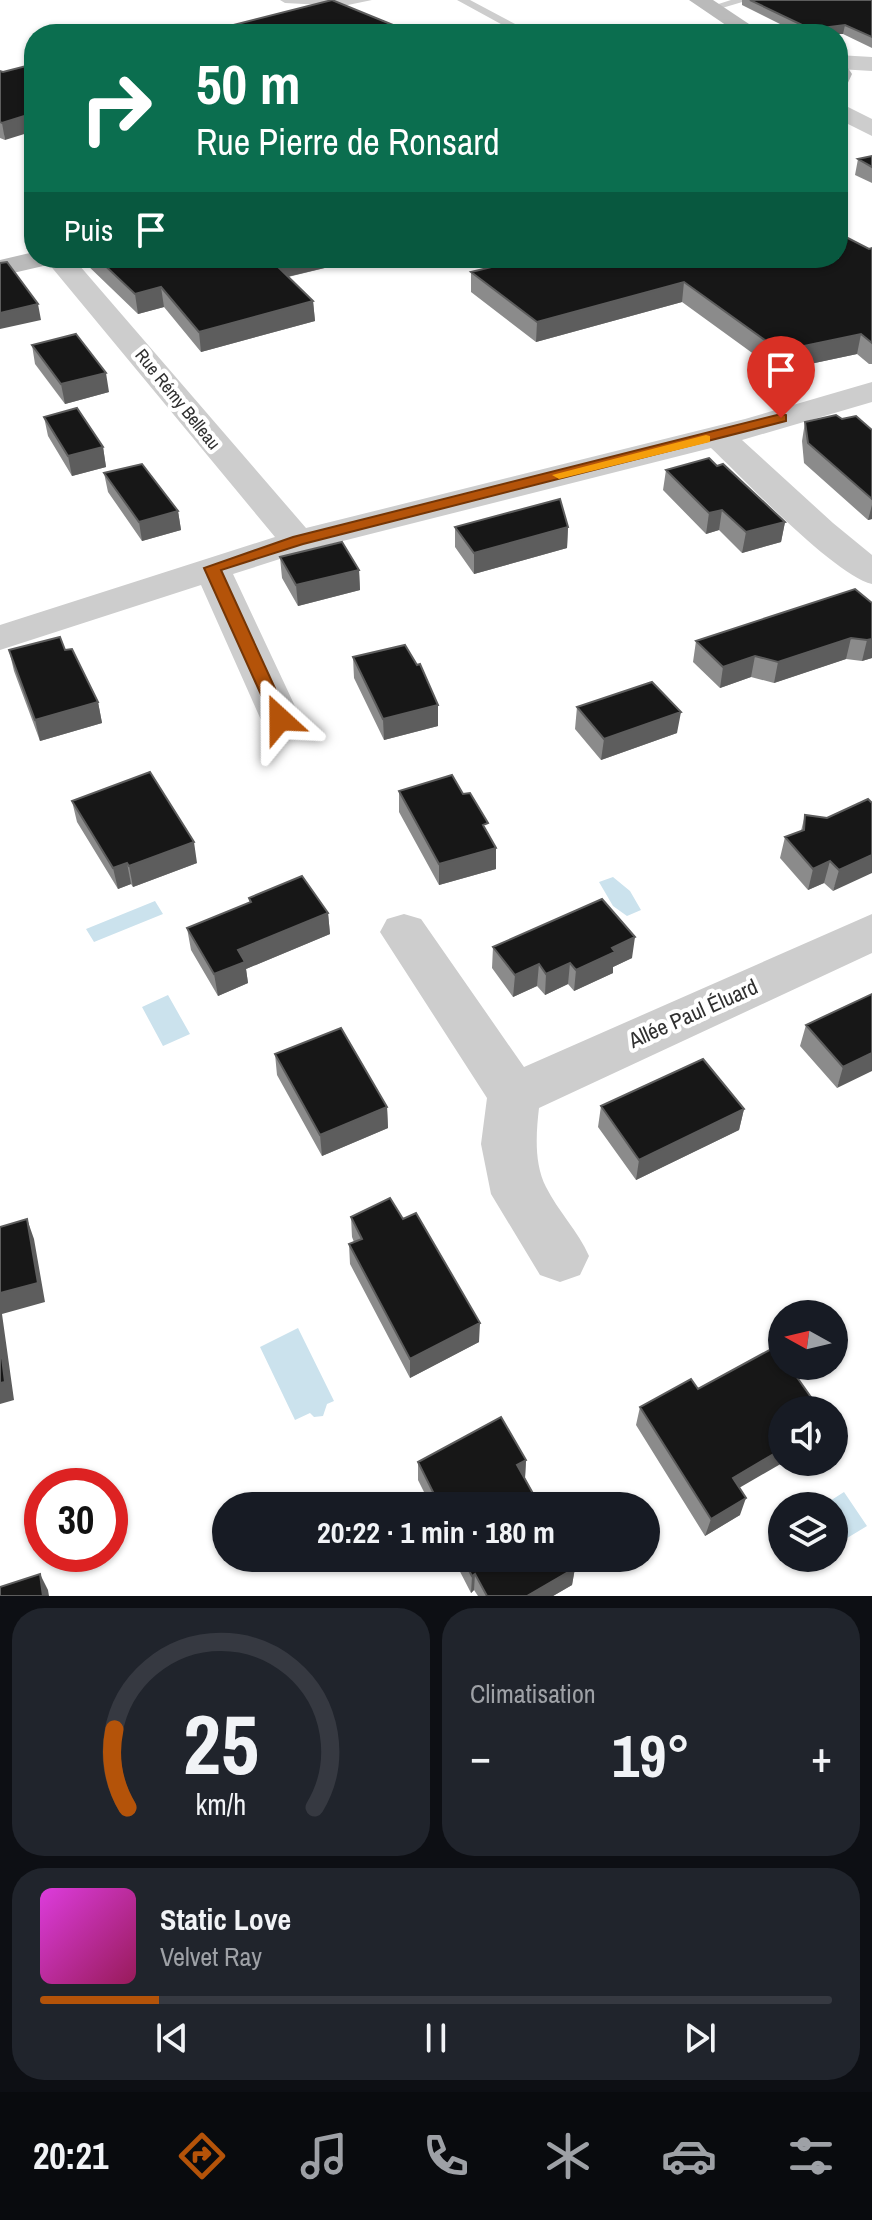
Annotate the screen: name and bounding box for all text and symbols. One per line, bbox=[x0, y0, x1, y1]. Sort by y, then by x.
text: 50 m bbox=[196, 46, 301, 121]
icon: right bbox=[64, 56, 168, 160]
text: Rue Pierre de Ronsard bbox=[196, 118, 500, 166]
icon: arrive bbox=[129, 208, 173, 252]
text: Puis bbox=[64, 210, 113, 250]
pin bbox=[747, 336, 815, 418]
street label: Rue Rémy Belleau bbox=[130, 343, 226, 455]
icon: arrive bbox=[759, 348, 803, 392]
position arrow bbox=[238, 677, 322, 761]
street label: Allée Paul Éluard bbox=[623, 971, 762, 1055]
north arrow bbox=[768, 1300, 848, 1380]
map controls bbox=[768, 1300, 848, 1572]
button: sound bbox=[768, 1396, 848, 1476]
speed limit sign: 30 bbox=[24, 1468, 128, 1572]
button: layers bbox=[768, 1492, 848, 1572]
text: 20:22 · 1 min · 180 m bbox=[317, 1512, 555, 1552]
text: Climatisation bbox=[470, 1676, 596, 1711]
text: 25 bbox=[183, 1688, 259, 1800]
text: 19° bbox=[612, 1715, 690, 1796]
text: − bbox=[470, 1726, 491, 1786]
text: + bbox=[811, 1726, 832, 1786]
text: km/h bbox=[196, 1785, 246, 1824]
text: Static Love bbox=[160, 1899, 291, 1939]
text: Velvet Ray bbox=[160, 1939, 262, 1974]
icon: previous bbox=[150, 2016, 194, 2060]
icon: pause bbox=[414, 2016, 458, 2060]
icon: next bbox=[678, 2016, 722, 2060]
icon: directions bbox=[174, 2128, 230, 2184]
icon: music bbox=[296, 2128, 352, 2184]
icon: phone bbox=[418, 2128, 474, 2184]
icon: climate bbox=[540, 2128, 596, 2184]
icon: car bbox=[661, 2128, 717, 2184]
icon: filters bbox=[783, 2128, 839, 2184]
text: 20:21 bbox=[33, 2132, 108, 2180]

